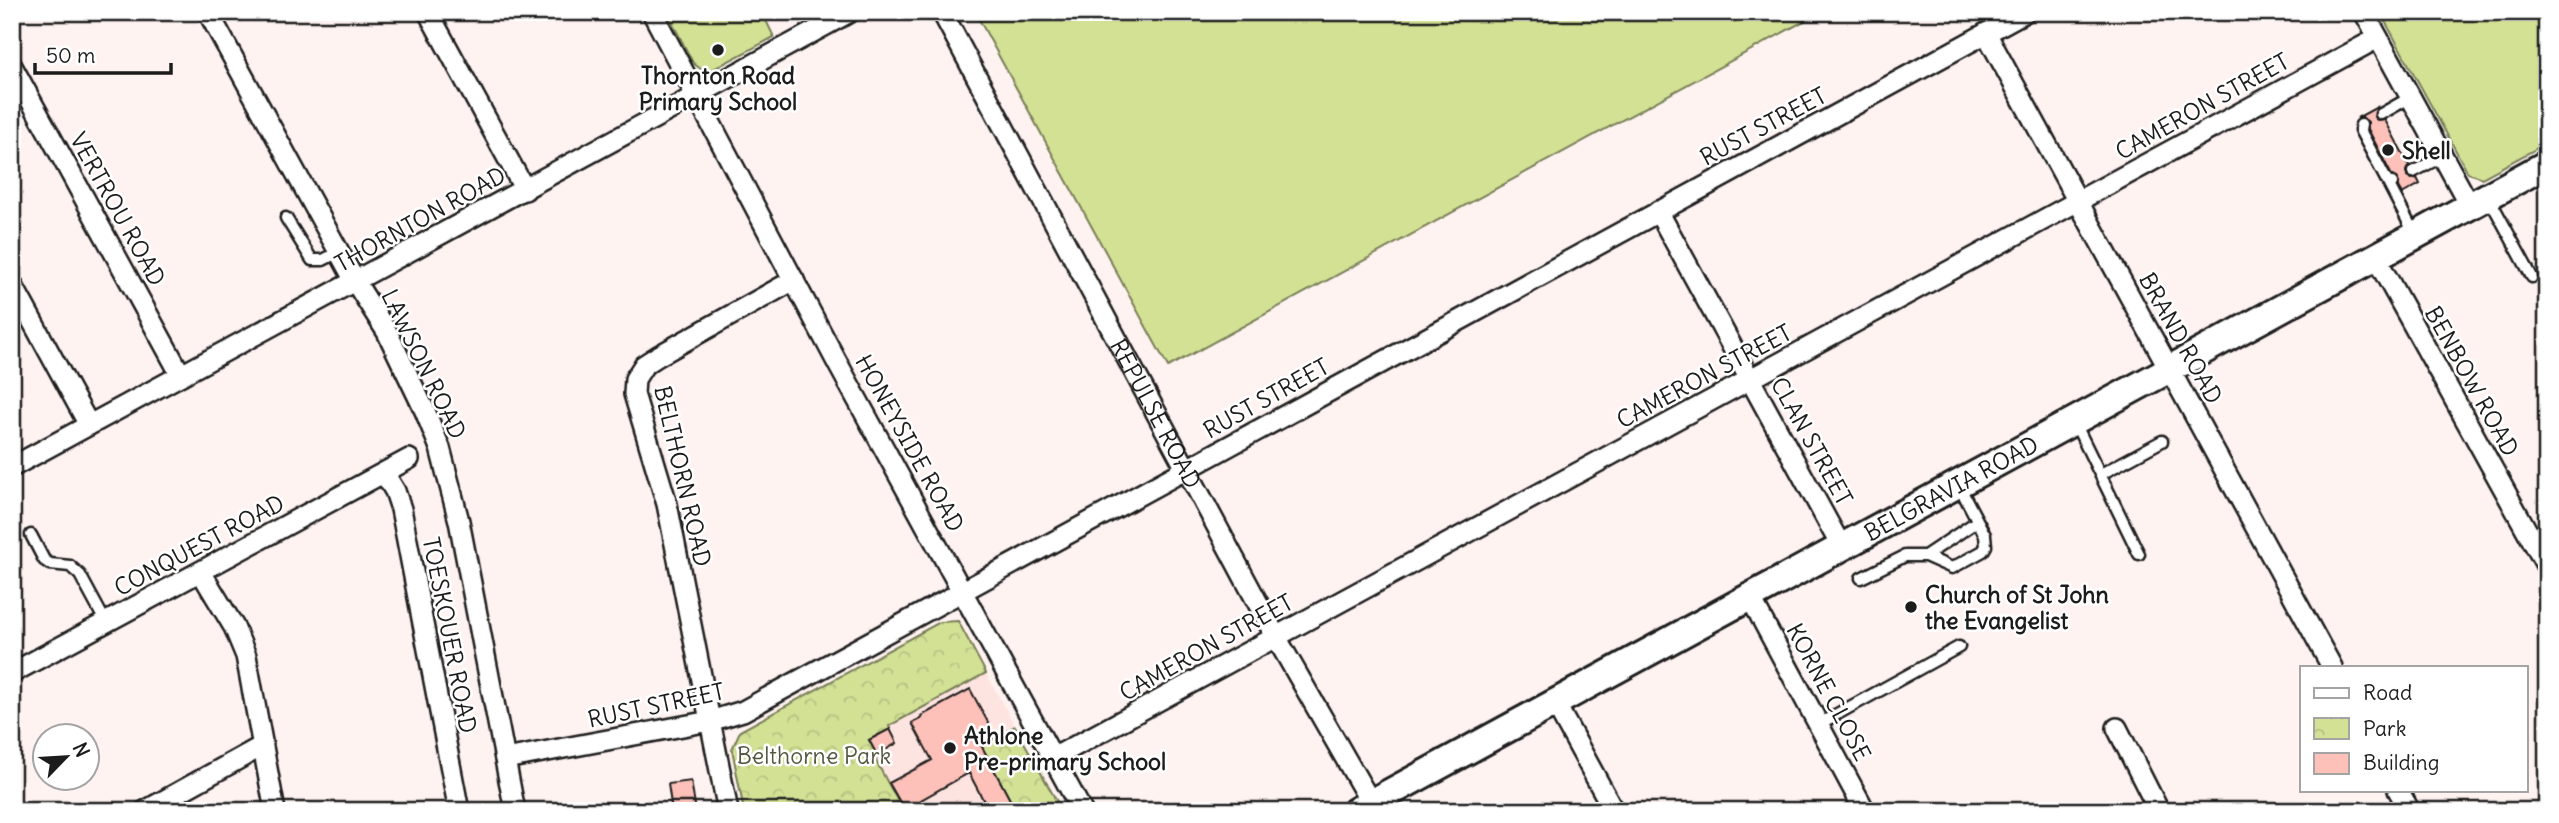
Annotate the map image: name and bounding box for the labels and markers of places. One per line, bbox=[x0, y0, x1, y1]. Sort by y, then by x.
marker: Thornton Road Primary School bbox=[710, 42, 726, 58]
place label: Thornton Road Primary School bbox=[639, 61, 797, 116]
place label: Shell bbox=[2402, 136, 2451, 165]
marker: Shell bbox=[2380, 142, 2396, 158]
place label: Church of St John the Evangelist bbox=[1925, 580, 2109, 635]
marker: Church of St John the Evangelist bbox=[1903, 599, 1919, 615]
place label: Athlone Pre-primary School bbox=[964, 721, 1166, 776]
marker: Athlone Pre-primary School bbox=[942, 740, 958, 756]

